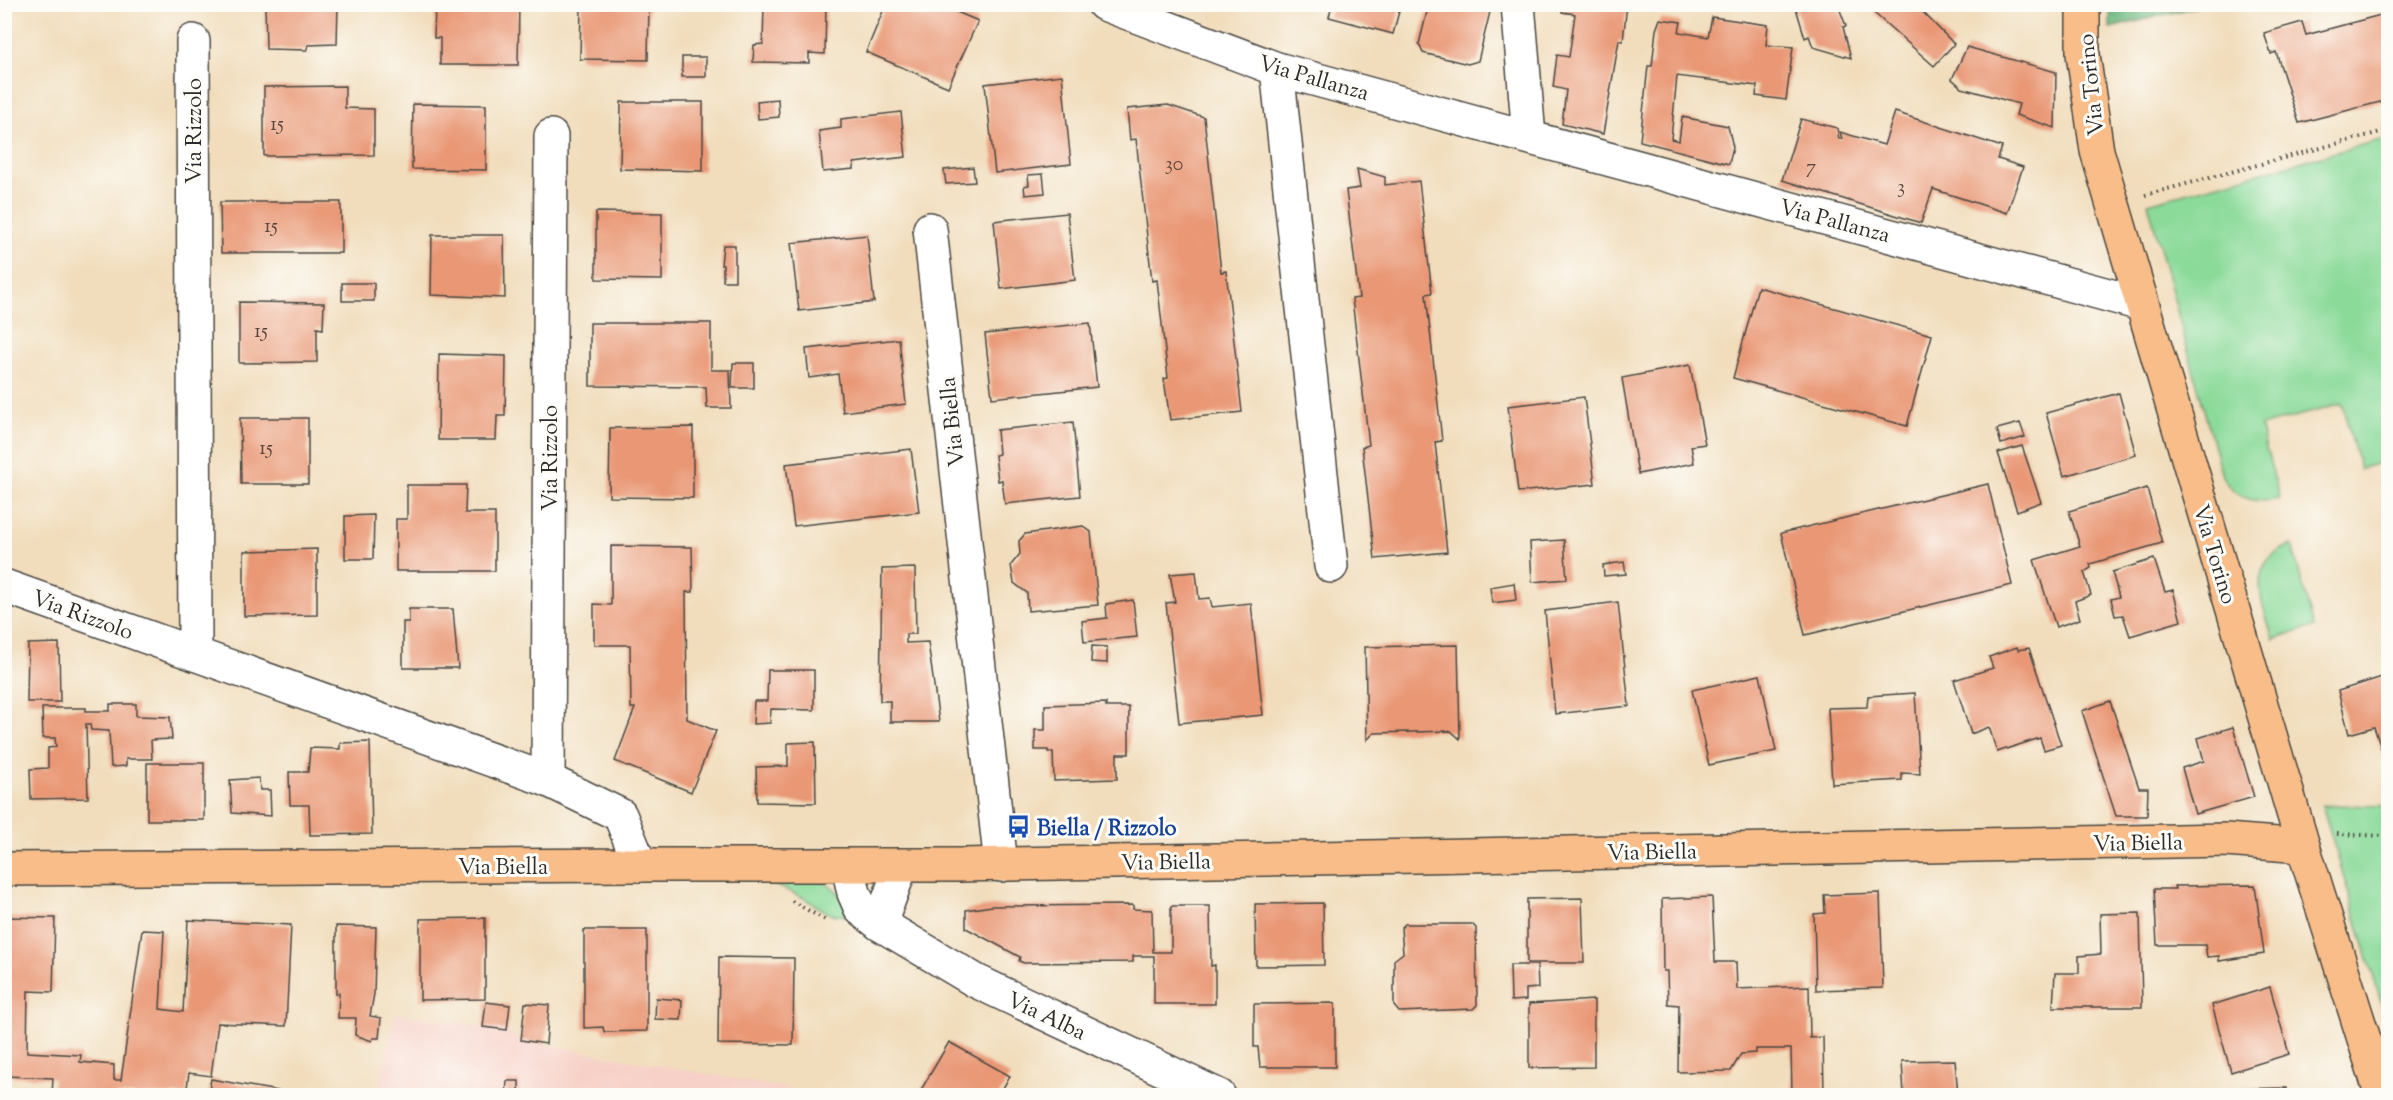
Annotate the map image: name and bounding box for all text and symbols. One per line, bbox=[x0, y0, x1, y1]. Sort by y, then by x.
street label: Via Torino bbox=[2072, 32, 2114, 137]
street label: Via Pallanza bbox=[1254, 49, 1372, 111]
street label: Via Rizzolo bbox=[180, 78, 212, 184]
house number: 15 bbox=[270, 111, 284, 140]
house number: 30 bbox=[1165, 151, 1183, 180]
house number: 7 bbox=[1806, 154, 1816, 183]
house number: 3 bbox=[1897, 174, 1905, 203]
street label: Via Pallanza bbox=[1775, 193, 1893, 253]
house number: 15 bbox=[264, 213, 278, 242]
house number: 15 bbox=[254, 318, 268, 347]
street label: Via Biella bbox=[933, 375, 975, 468]
street label: Via Rizzolo bbox=[536, 405, 568, 511]
house number: 15 bbox=[259, 435, 273, 464]
street label: Via Torino bbox=[2183, 501, 2243, 609]
street label: Via Rizzolo bbox=[27, 584, 137, 650]
bus stop icon: Biella / Rizzolo bbox=[1006, 814, 1032, 840]
place label: Biella / Rizzolo bbox=[1037, 814, 1177, 846]
street label: Via Biella bbox=[2093, 828, 2183, 862]
street label: Via Biella bbox=[1607, 837, 1697, 871]
street label: Via Biella bbox=[1121, 847, 1211, 881]
street label: Via Biella bbox=[458, 853, 548, 885]
street label: Via Alba bbox=[1001, 985, 1091, 1050]

